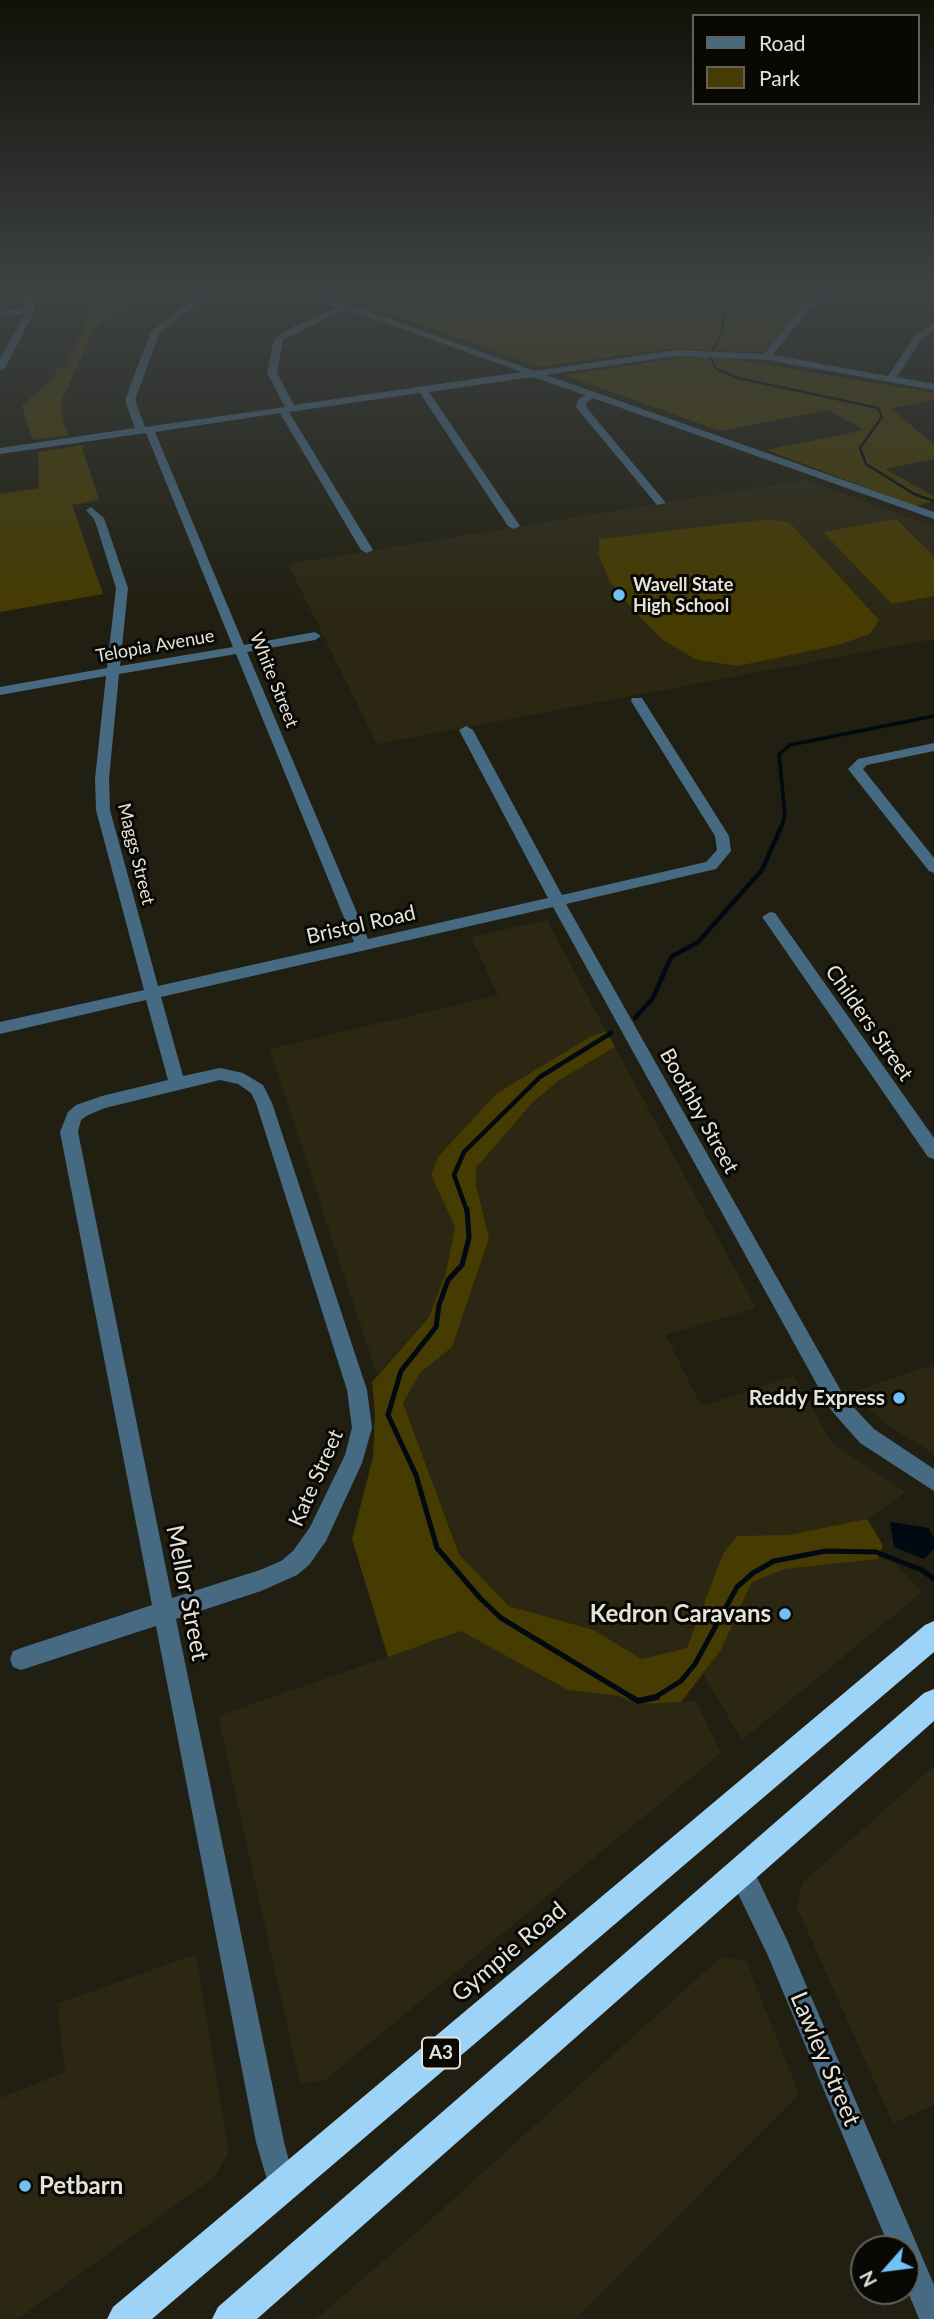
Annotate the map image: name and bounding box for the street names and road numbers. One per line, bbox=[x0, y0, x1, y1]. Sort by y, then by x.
street label: Telopia Avenue bbox=[94, 625, 216, 667]
street label: White Street bbox=[245, 629, 303, 731]
street label: Maggs Street bbox=[113, 801, 159, 907]
street label: Bristol Road bbox=[304, 900, 418, 950]
street label: Childers Street bbox=[820, 960, 918, 1086]
street label: Boothby Street bbox=[654, 1044, 744, 1178]
street label: Kate Street bbox=[283, 1426, 349, 1530]
street label: Mellor Street bbox=[160, 1523, 214, 1663]
street label: Gympie Road bbox=[446, 1896, 572, 2008]
street label: Lawley Street bbox=[784, 1988, 866, 2130]
road number: A3 bbox=[422, 2038, 460, 2068]

